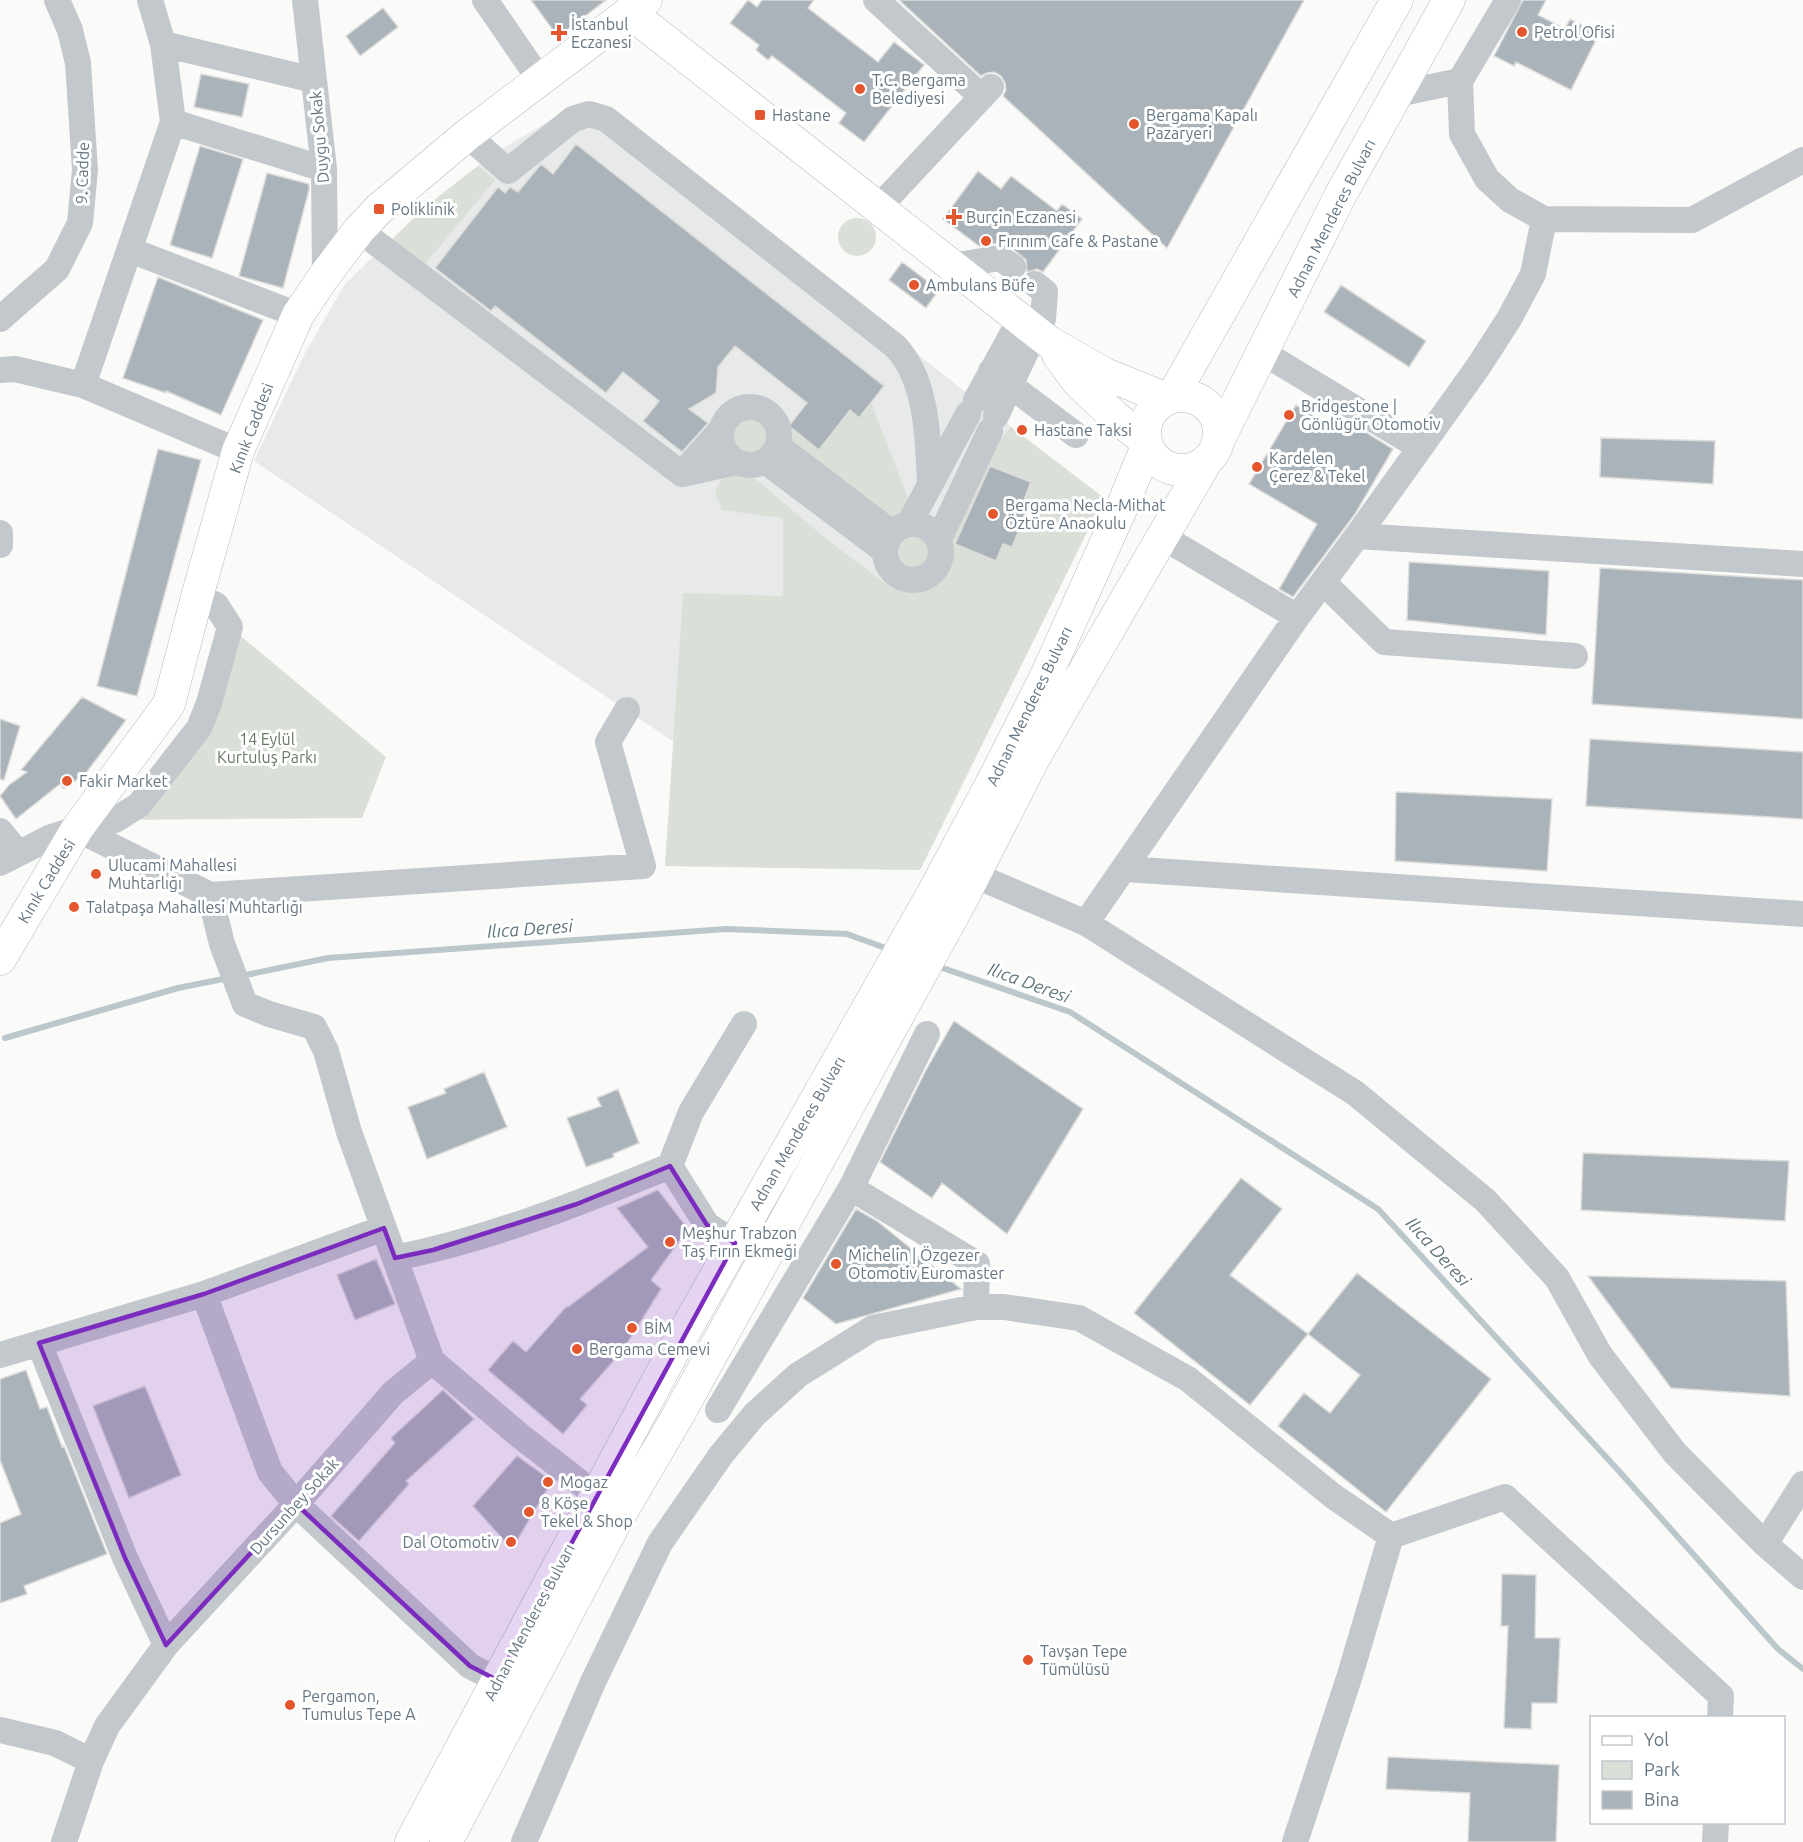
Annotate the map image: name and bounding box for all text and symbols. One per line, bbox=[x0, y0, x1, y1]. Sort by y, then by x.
place label: İstanbul Eczanesi bbox=[571, 15, 632, 51]
place label: Petrol Ofisi bbox=[1534, 23, 1615, 41]
marker: Petrol Ofisi bbox=[1515, 25, 1529, 39]
marker: İstanbul Eczanesi bbox=[552, 26, 566, 40]
place label: T.C. Bergama Belediyesi bbox=[872, 71, 966, 107]
marker: T.C. Bergama Belediyesi bbox=[853, 82, 867, 96]
street label: Duygu Sokak bbox=[306, 90, 332, 184]
place label: Hastane bbox=[772, 106, 831, 124]
place label: Bergama Kapalı Pazaryeri bbox=[1146, 106, 1258, 142]
marker: Hastane bbox=[753, 108, 767, 122]
marker: Bergama Kapalı Pazaryeri bbox=[1127, 117, 1141, 131]
street label: Adnan Menderes Bulvarı bbox=[1283, 136, 1379, 300]
street label: 9. Cadde bbox=[72, 142, 92, 204]
place label: Poliklinik bbox=[391, 200, 455, 218]
marker: Poliklinik bbox=[372, 202, 386, 216]
place label: Burçin Eczanesi bbox=[966, 208, 1076, 226]
marker: Burçin Eczanesi bbox=[947, 210, 961, 224]
place label: Fırınım Cafe & Pastane bbox=[998, 232, 1159, 250]
marker: Fırınım Cafe & Pastane bbox=[979, 234, 993, 248]
place label: Ambulans Büfe bbox=[926, 276, 1035, 294]
marker: Ambulans Büfe bbox=[907, 278, 921, 292]
street label: Kınık Caddesi bbox=[226, 380, 276, 476]
place label: Bridgestone | Gönlügür Otomotiv bbox=[1301, 397, 1441, 433]
marker: Bridgestone | Gönlügür Otomotiv bbox=[1282, 408, 1296, 422]
place label: Hastane Taksi bbox=[1034, 421, 1132, 439]
marker: Hastane Taksi bbox=[1015, 423, 1029, 437]
place label: Kardelen Çerez & Tekel bbox=[1269, 449, 1365, 485]
marker: Kardelen Çerez & Tekel bbox=[1250, 460, 1264, 474]
place label: Bergama Necla-Mithat Öztüre Anaokulu bbox=[1005, 496, 1166, 532]
marker: Bergama Necla-Mithat Öztüre Anaokulu bbox=[986, 507, 1000, 521]
street label: Adnan Menderes Bulvarı bbox=[983, 623, 1075, 789]
park label: 14 Eylül Kurtuluş Parkı bbox=[217, 730, 317, 766]
place label: Fakir Market bbox=[79, 772, 169, 790]
marker: Fakir Market bbox=[60, 774, 74, 788]
street label: Kınık Caddesi bbox=[14, 836, 78, 926]
place label: Ulucami Mahallesi Muhtarlığı bbox=[108, 856, 237, 892]
marker: Ulucami Mahallesi Muhtarlığı bbox=[89, 867, 103, 881]
place label: Talatpaşa Mahallesi Muhtarlığı bbox=[86, 898, 303, 916]
marker: Talatpaşa Mahallesi Muhtarlığı bbox=[67, 900, 81, 914]
water label: Ilıca Deresi bbox=[486, 915, 574, 941]
water label: Ilıca Deresi bbox=[986, 958, 1074, 1006]
street label: Adnan Menderes Bulvarı bbox=[745, 1053, 849, 1213]
water label: Ilıca Deresi bbox=[1403, 1213, 1475, 1290]
place label: Meşhur Trabzon Taş Fırın Ekmeği bbox=[682, 1224, 797, 1260]
marker: Meşhur Trabzon Taş Fırın Ekmeği bbox=[663, 1235, 677, 1249]
place label: Michelin | Özgezer Otomotiv Euromaster bbox=[848, 1246, 1004, 1282]
marker: Michelin | Özgezer Otomotiv Euromaster bbox=[829, 1257, 843, 1271]
place label: BİM bbox=[644, 1319, 672, 1337]
marker: BİM bbox=[625, 1321, 639, 1335]
place label: Bergama Cemevi bbox=[589, 1340, 710, 1358]
marker: Bergama Cemevi bbox=[570, 1342, 584, 1356]
street label: Dursunbey Sokak bbox=[246, 1454, 342, 1558]
place label: Mogaz bbox=[560, 1473, 608, 1491]
marker: Mogaz bbox=[541, 1475, 555, 1489]
place label: 8 Köşe Tekel & Shop bbox=[541, 1494, 633, 1530]
marker: 8 Köşe Tekel & Shop bbox=[522, 1505, 536, 1519]
place label: Dal Otomotiv bbox=[402, 1533, 499, 1551]
marker: Dal Otomotiv bbox=[504, 1535, 518, 1549]
street label: Adnan Menderes Bulvarı bbox=[480, 1541, 578, 1703]
place label: Tavşan Tepe Tümülüsü bbox=[1040, 1642, 1127, 1678]
marker: Tavşan Tepe Tümülüsü bbox=[1021, 1653, 1035, 1667]
place label: Pergamon, Tumulus Tepe A bbox=[302, 1687, 416, 1723]
marker: Pergamon, Tumulus Tepe A bbox=[283, 1698, 297, 1712]
legend bbox=[1590, 1716, 1785, 1824]
text: Yol bbox=[1644, 1729, 1669, 1749]
text: Park bbox=[1644, 1759, 1680, 1779]
text: Bina bbox=[1644, 1789, 1679, 1809]

